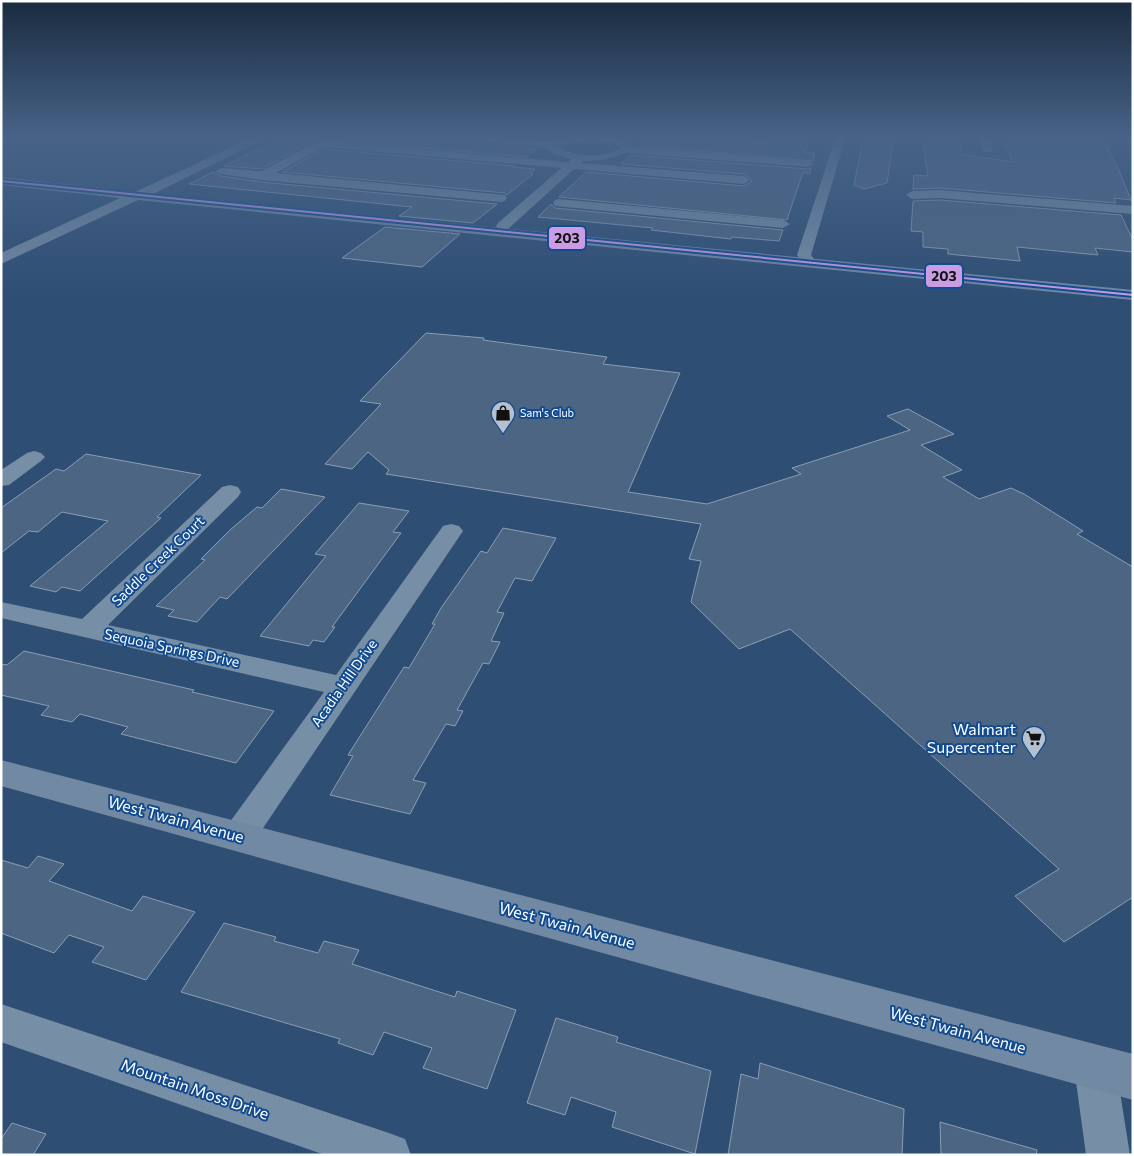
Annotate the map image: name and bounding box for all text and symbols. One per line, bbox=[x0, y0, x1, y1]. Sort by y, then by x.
line badge: 203 bbox=[548, 226, 586, 250]
text: 203 bbox=[554, 229, 580, 246]
line badge: 203 bbox=[925, 264, 963, 288]
text: 203 bbox=[931, 267, 957, 284]
shop icon: Sam's Club bbox=[490, 400, 516, 434]
place label: Sam's Club bbox=[520, 406, 574, 419]
street label: Saddle Creek Court bbox=[108, 512, 208, 609]
street label: Sequoia Springs Drive bbox=[103, 625, 241, 670]
street label: Acadia Hill Drive bbox=[307, 636, 380, 730]
place label: Walmart Supercenter bbox=[927, 719, 1017, 756]
supermarket icon: Walmart Supercenter bbox=[1021, 725, 1047, 759]
street label: West Twain Avenue bbox=[106, 791, 246, 846]
street label: West Twain Avenue bbox=[497, 897, 637, 952]
street label: West Twain Avenue bbox=[888, 1002, 1028, 1057]
street label: Mountain Moss Drive bbox=[119, 1054, 272, 1123]

